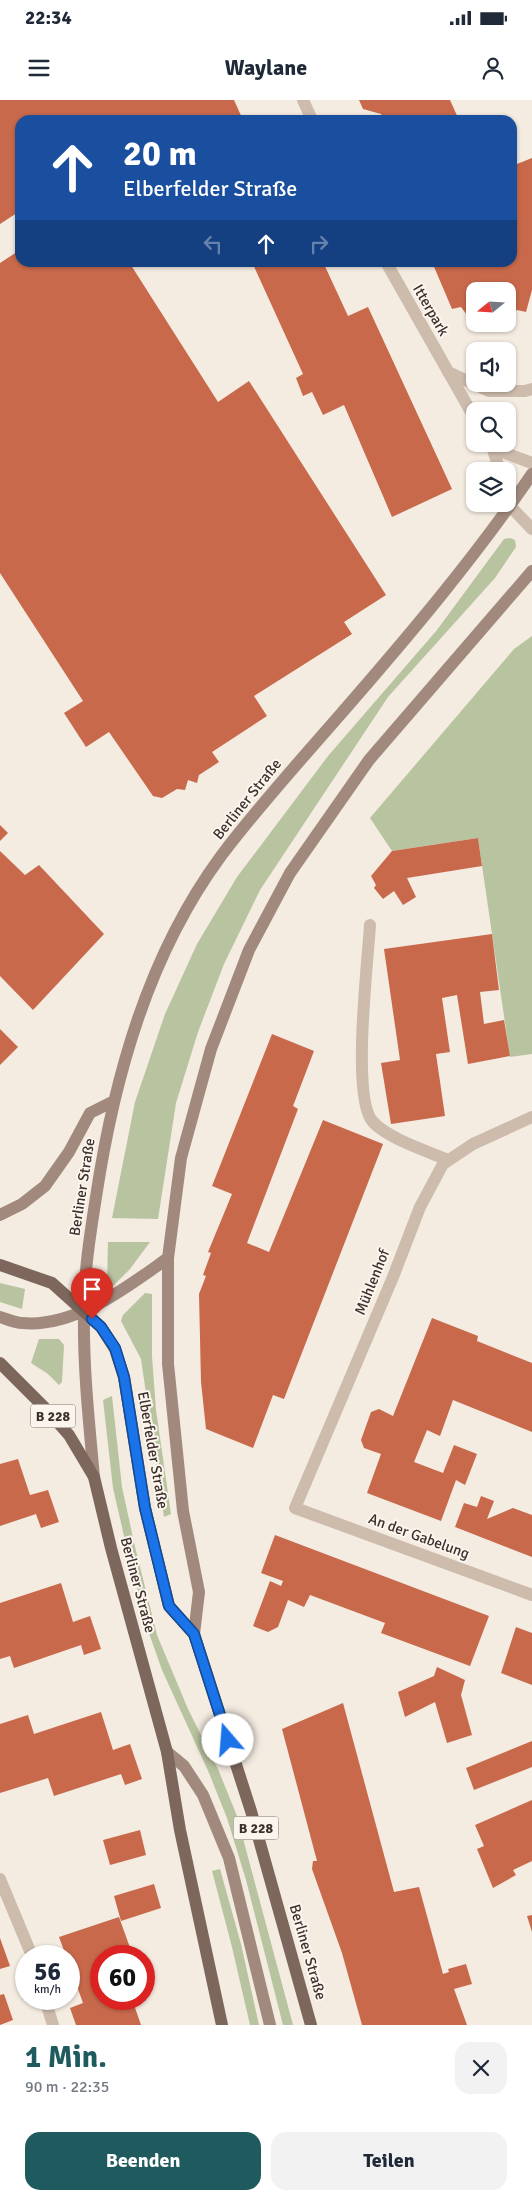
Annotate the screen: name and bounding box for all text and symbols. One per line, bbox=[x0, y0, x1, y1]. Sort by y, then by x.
text: 22:34 bbox=[25, 6, 72, 30]
icon: menu bbox=[25, 54, 53, 82]
text: Waylane bbox=[225, 54, 307, 81]
icon: person bbox=[479, 54, 507, 82]
text: 20 m bbox=[123, 132, 197, 175]
icon: ahead bbox=[40, 135, 105, 200]
text: Elberfelder Straße bbox=[123, 175, 297, 202]
icon: left bbox=[199, 230, 227, 258]
icon: ahead bbox=[252, 230, 280, 258]
icon: right bbox=[305, 230, 333, 258]
street label: Itterpark bbox=[409, 281, 453, 339]
north arrow bbox=[466, 282, 516, 332]
map controls bbox=[466, 282, 516, 512]
button: sound bbox=[466, 342, 516, 392]
button: search bbox=[466, 402, 516, 452]
button: layers bbox=[466, 462, 516, 512]
street label: Berliner Straße bbox=[209, 755, 285, 843]
street label: Berliner Straße bbox=[65, 1137, 99, 1237]
street label: Mühlenhof bbox=[351, 1246, 394, 1318]
pin bbox=[71, 1268, 113, 1319]
icon: arrive bbox=[78, 1275, 106, 1303]
street label: Elberfelder Straße bbox=[134, 1390, 172, 1510]
road number: B 228 bbox=[30, 1404, 76, 1428]
street label: An der Gabelung bbox=[366, 1509, 472, 1563]
street label: Berliner Straße bbox=[117, 1535, 159, 1635]
position arrow bbox=[201, 1713, 253, 1765]
road number: B 228 bbox=[234, 1816, 278, 1840]
street label: Berliner Straße bbox=[286, 1902, 330, 2002]
speed limit sign: 60 bbox=[90, 1945, 155, 2010]
text: 56 bbox=[34, 1956, 61, 1987]
text: km/h bbox=[34, 1982, 61, 1997]
text: 1 Min. bbox=[25, 2039, 107, 2076]
button: close bbox=[455, 2042, 507, 2094]
text: 90 m · 22:35 bbox=[25, 2077, 109, 2097]
button: Beenden bbox=[25, 2132, 261, 2190]
button: Teilen bbox=[271, 2132, 507, 2190]

